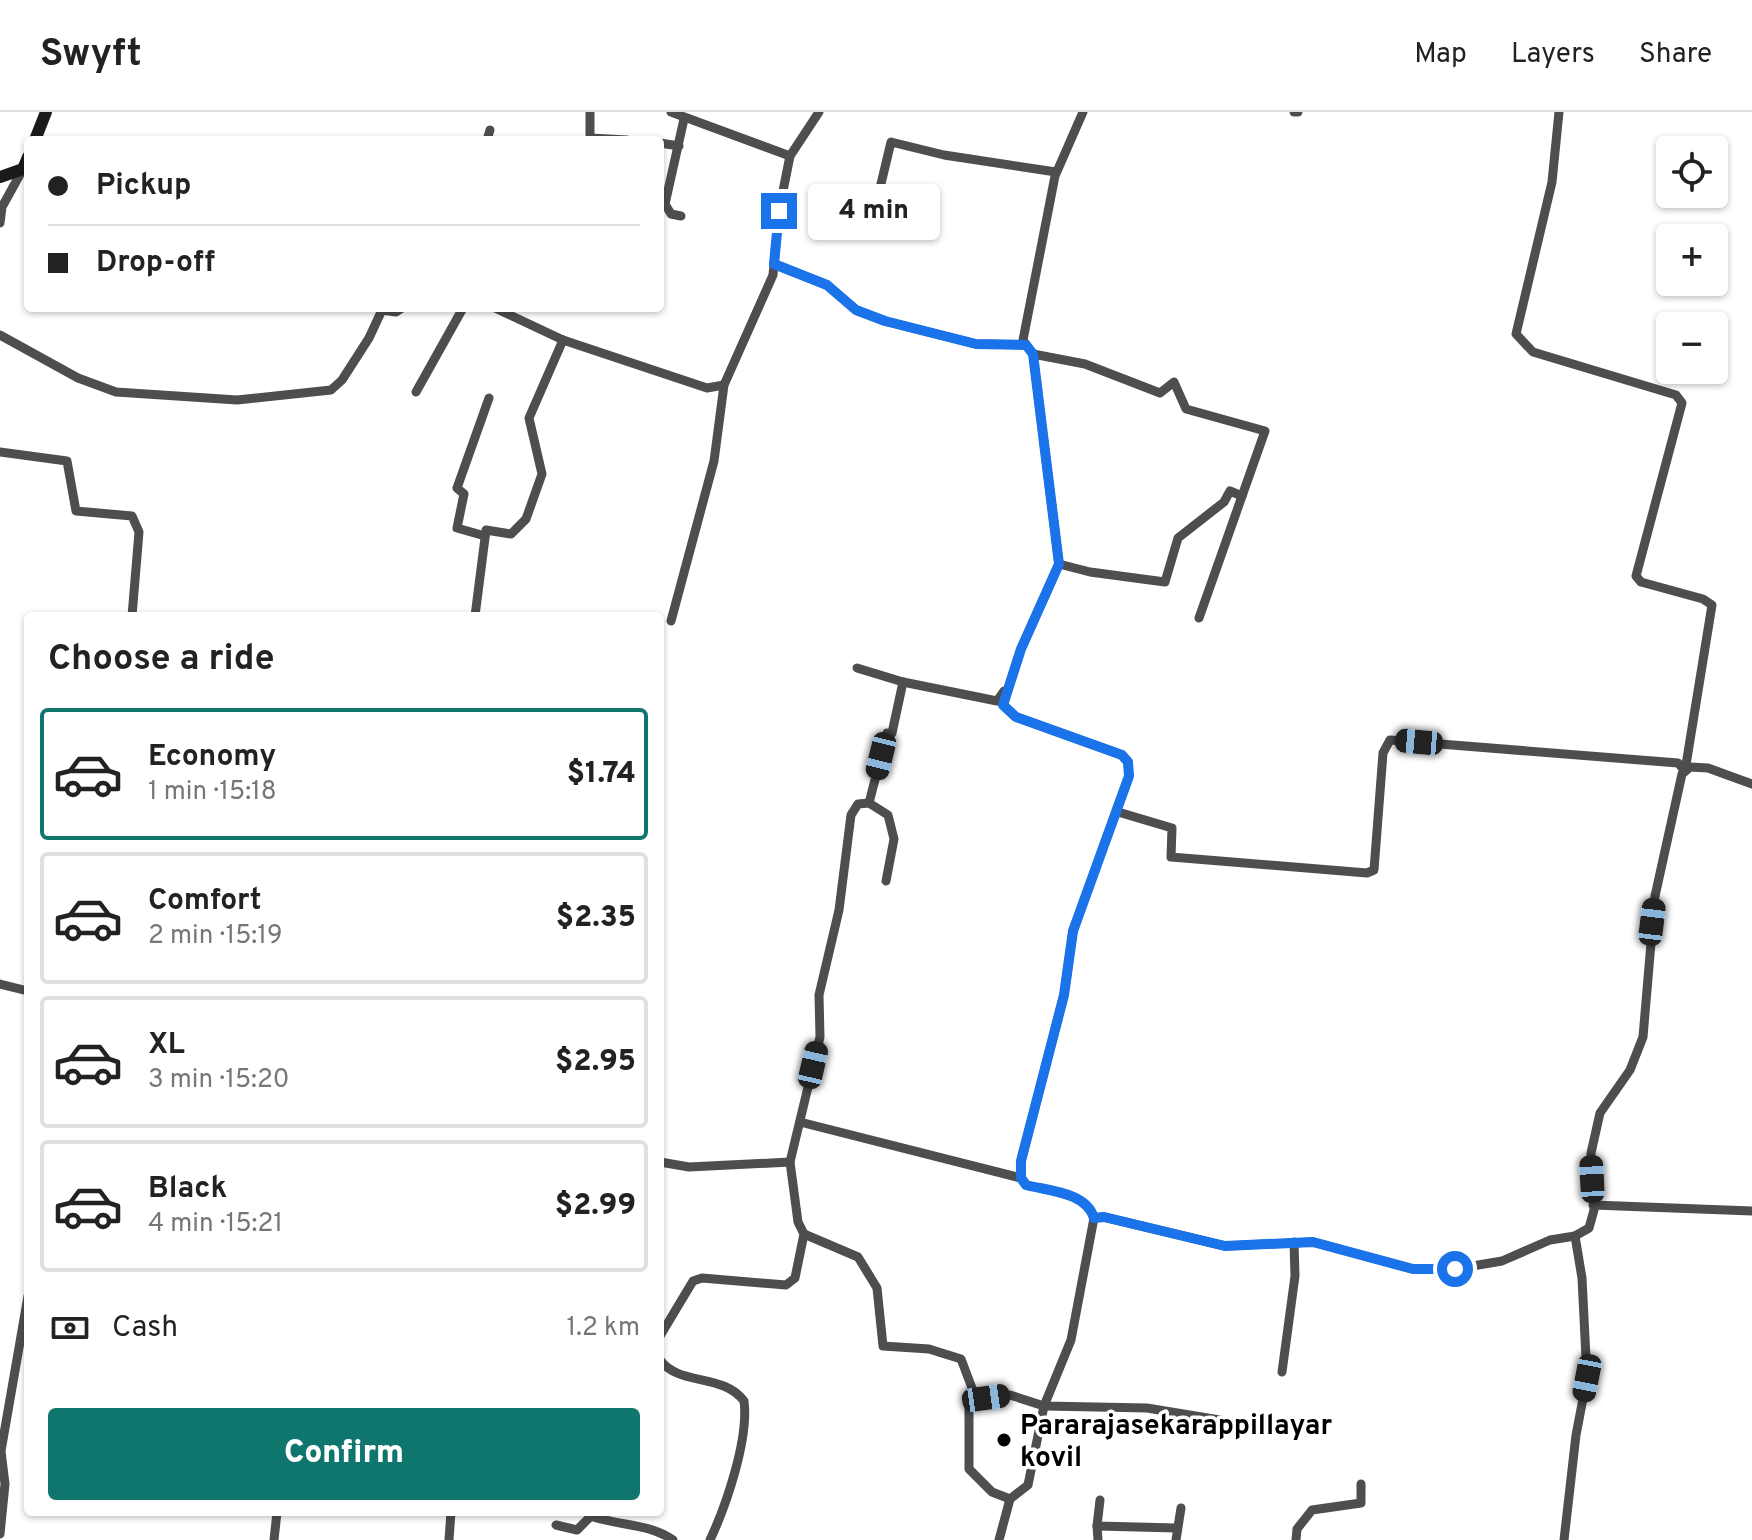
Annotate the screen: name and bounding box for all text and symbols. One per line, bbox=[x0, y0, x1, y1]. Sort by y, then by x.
text: Swyft bbox=[40, 31, 142, 80]
text: Map bbox=[1414, 37, 1467, 73]
text: Layers bbox=[1511, 37, 1595, 73]
text: Share bbox=[1639, 37, 1712, 73]
map controls bbox=[1656, 136, 1728, 384]
button: locate bbox=[1656, 136, 1728, 208]
text: Pickup bbox=[96, 168, 191, 205]
callout: 4 min bbox=[807, 183, 939, 239]
route end bbox=[761, 193, 797, 229]
text: 4 min bbox=[839, 195, 909, 228]
button: + bbox=[1656, 224, 1728, 296]
text: Drop-off bbox=[96, 245, 215, 282]
button: − bbox=[1656, 312, 1728, 384]
text: Choose a ride bbox=[48, 637, 274, 683]
car bbox=[1394, 728, 1444, 756]
car bbox=[864, 730, 898, 782]
icon: car bbox=[52, 738, 124, 810]
text: Economy bbox=[148, 739, 276, 776]
text: $1.74 bbox=[567, 756, 636, 793]
text: 1 min · 15:18 bbox=[148, 776, 277, 809]
icon: car bbox=[52, 882, 124, 954]
text: Comfort bbox=[148, 883, 261, 920]
car bbox=[1637, 897, 1667, 947]
text: $2.35 bbox=[556, 900, 636, 937]
text: 2 min · 15:19 bbox=[148, 920, 282, 953]
icon: car bbox=[52, 1026, 124, 1098]
text: XL bbox=[148, 1027, 185, 1064]
car bbox=[796, 1039, 830, 1091]
text: $2.95 bbox=[555, 1044, 636, 1081]
text: 3 min · 15:20 bbox=[148, 1064, 290, 1097]
car bbox=[1579, 1154, 1605, 1204]
icon: car bbox=[52, 1170, 124, 1242]
text: Black bbox=[148, 1171, 227, 1208]
text: $2.99 bbox=[555, 1188, 636, 1225]
text: 4 min · 15:21 bbox=[148, 1208, 283, 1241]
route start bbox=[1437, 1251, 1473, 1287]
icon: cash bbox=[48, 1306, 92, 1350]
text: Cash bbox=[112, 1310, 178, 1347]
text: 1.2 km bbox=[567, 1312, 640, 1345]
car bbox=[1571, 1352, 1603, 1404]
car bbox=[961, 1383, 1011, 1413]
button: Confirm bbox=[48, 1408, 640, 1500]
place label: Pararajasekarappillayar kovil bbox=[1020, 1409, 1333, 1477]
marker: Pararajasekarappillayar kovil bbox=[995, 1431, 1013, 1449]

